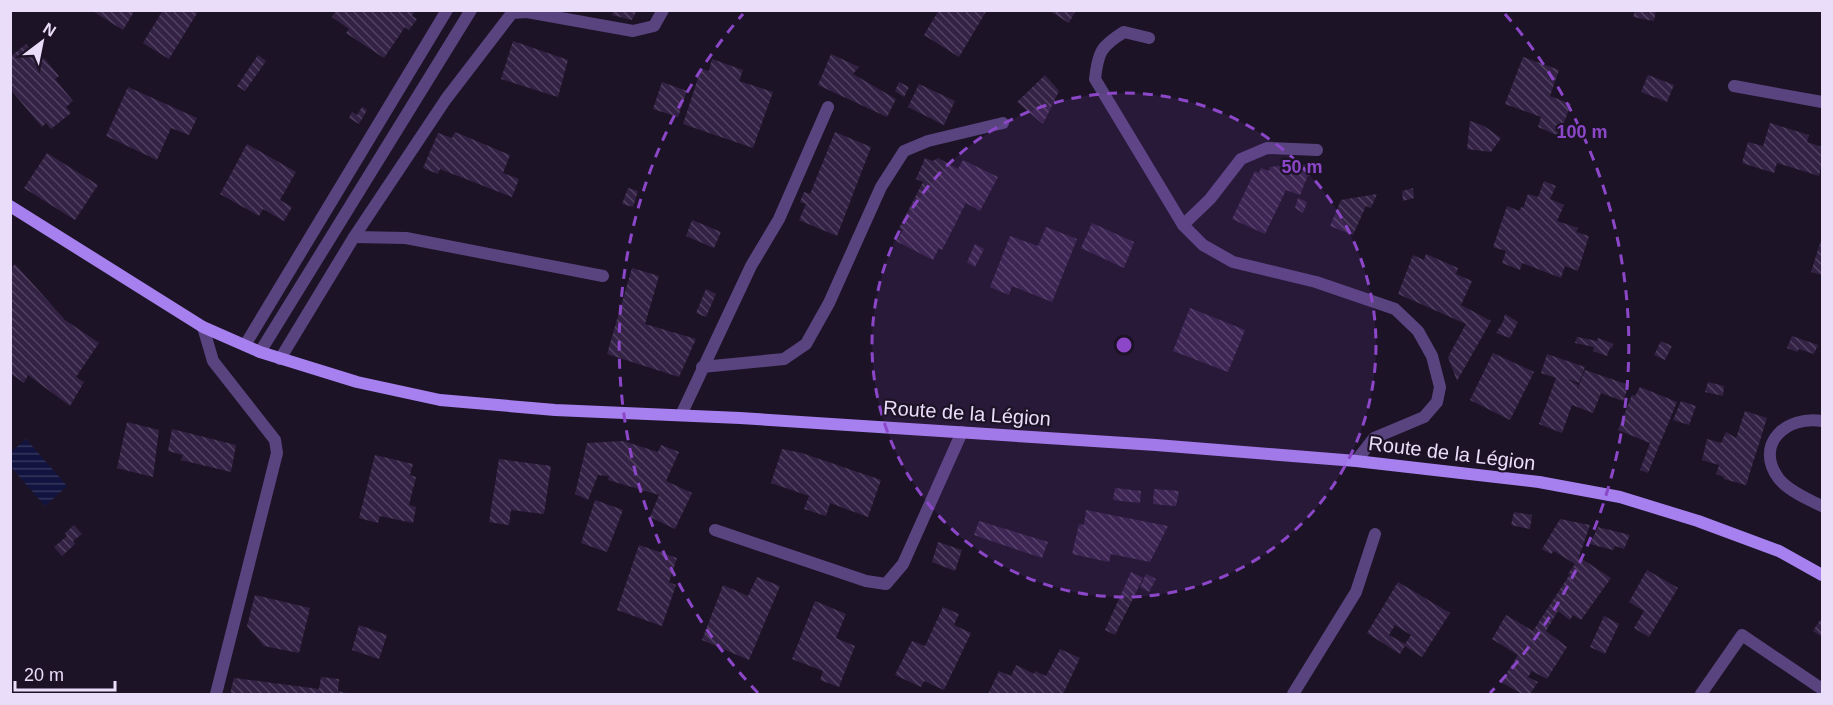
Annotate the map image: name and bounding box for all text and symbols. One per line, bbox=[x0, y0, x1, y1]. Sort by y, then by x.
north arrow bbox=[12, 12, 72, 72]
text: N bbox=[40, 19, 59, 40]
text: 100 m bbox=[1556, 122, 1608, 142]
text: 50 m bbox=[1281, 157, 1323, 177]
centre of rings bbox=[1114, 335, 1134, 355]
street label: Route de la Légion bbox=[882, 396, 1052, 430]
street label: Route de la Légion bbox=[1367, 432, 1537, 474]
scale bar bbox=[15, 654, 116, 692]
text: 20 m bbox=[24, 665, 64, 685]

